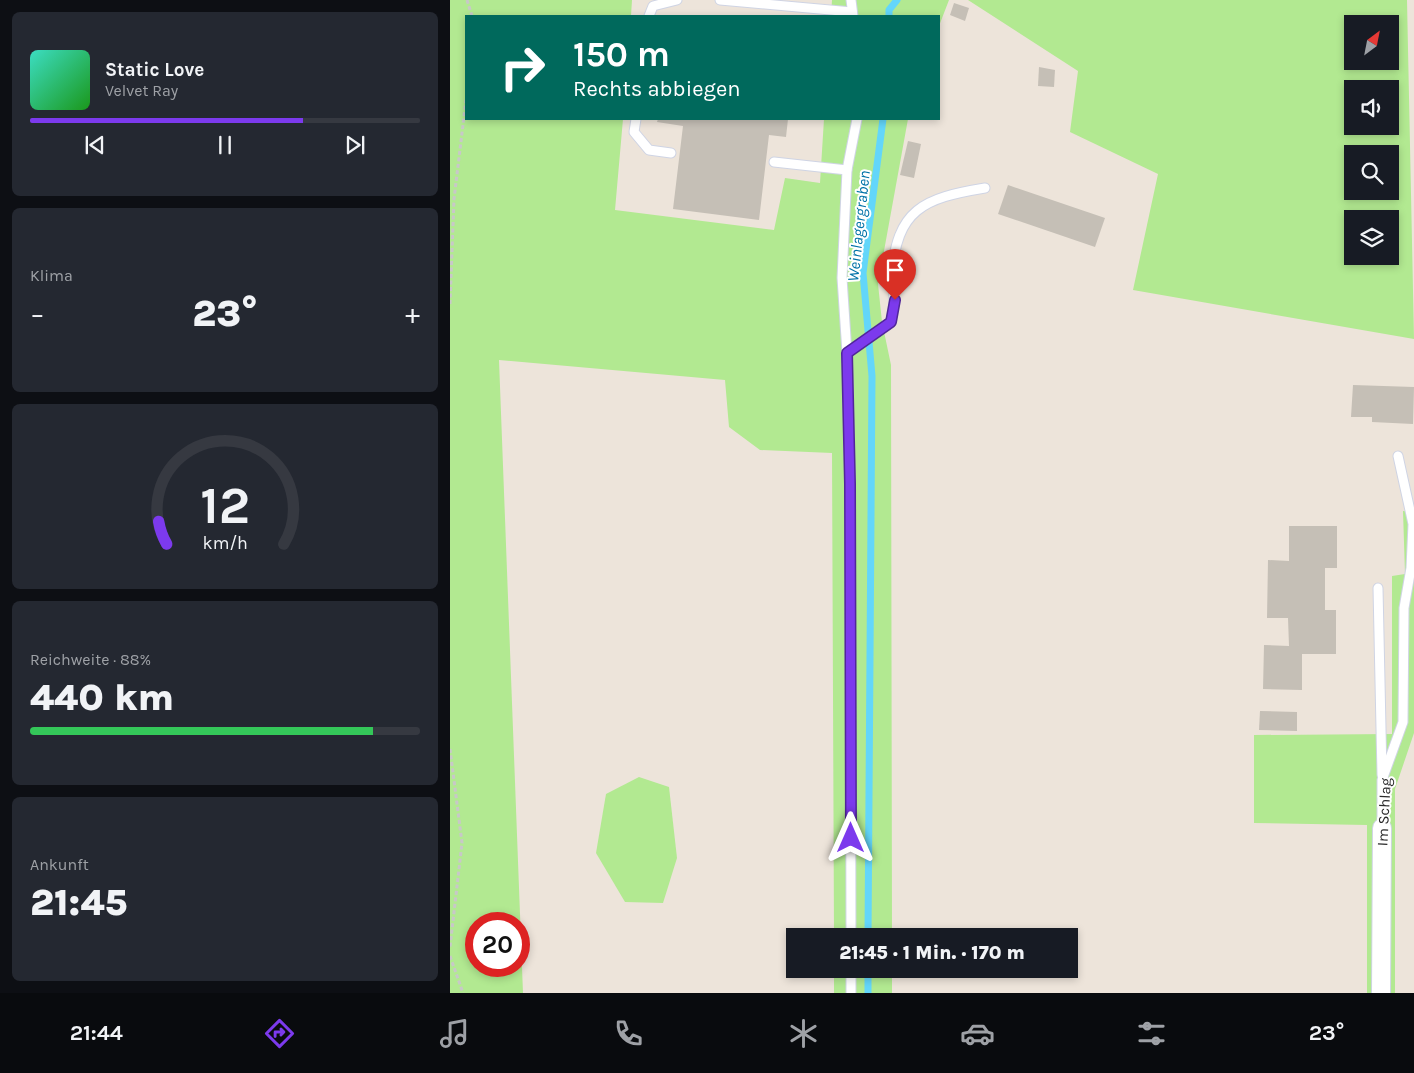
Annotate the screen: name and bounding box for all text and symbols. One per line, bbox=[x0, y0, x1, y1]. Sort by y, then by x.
north arrow bbox=[1344, 15, 1399, 70]
map controls bbox=[1344, 15, 1399, 265]
text: 150 m bbox=[573, 34, 670, 75]
icon: right bbox=[490, 35, 555, 100]
text: Static Love bbox=[105, 59, 204, 81]
text: Rechts abbiegen bbox=[573, 76, 741, 102]
button: sound bbox=[1344, 80, 1399, 135]
text: Velvet Ray bbox=[105, 81, 178, 100]
icon: previous bbox=[81, 131, 109, 159]
icon: pause bbox=[211, 131, 239, 159]
icon: next bbox=[341, 131, 369, 159]
button: search bbox=[1344, 145, 1399, 200]
water label: Weinlagergraben bbox=[843, 169, 874, 283]
button: layers bbox=[1344, 210, 1399, 265]
pin bbox=[874, 249, 916, 300]
icon: arrive bbox=[881, 256, 909, 284]
text: Klima bbox=[30, 266, 73, 285]
text: 23° bbox=[192, 291, 258, 336]
text: − bbox=[30, 297, 45, 330]
text: + bbox=[405, 297, 420, 330]
text: 12 bbox=[200, 475, 250, 536]
text: km/h bbox=[202, 533, 248, 554]
text: Reichweite · 88% bbox=[30, 650, 151, 669]
text: 440 km bbox=[30, 675, 174, 720]
street label: Im Schlag bbox=[1373, 777, 1395, 847]
position arrow bbox=[824, 811, 876, 863]
text: Ankunft bbox=[30, 855, 89, 874]
text: 21:45 bbox=[30, 880, 127, 925]
speed limit sign: 20 bbox=[465, 912, 530, 977]
text: 21:45 · 1 Min. · 170 m bbox=[839, 942, 1025, 964]
icon: directions bbox=[262, 1016, 297, 1051]
icon: music bbox=[437, 1016, 472, 1051]
icon: phone bbox=[611, 1016, 646, 1051]
icon: climate bbox=[786, 1016, 821, 1051]
icon: car bbox=[960, 1016, 995, 1051]
icon: filters bbox=[1134, 1016, 1169, 1051]
text: 21:44 bbox=[70, 1020, 123, 1046]
text: 23° bbox=[1309, 1020, 1344, 1046]

